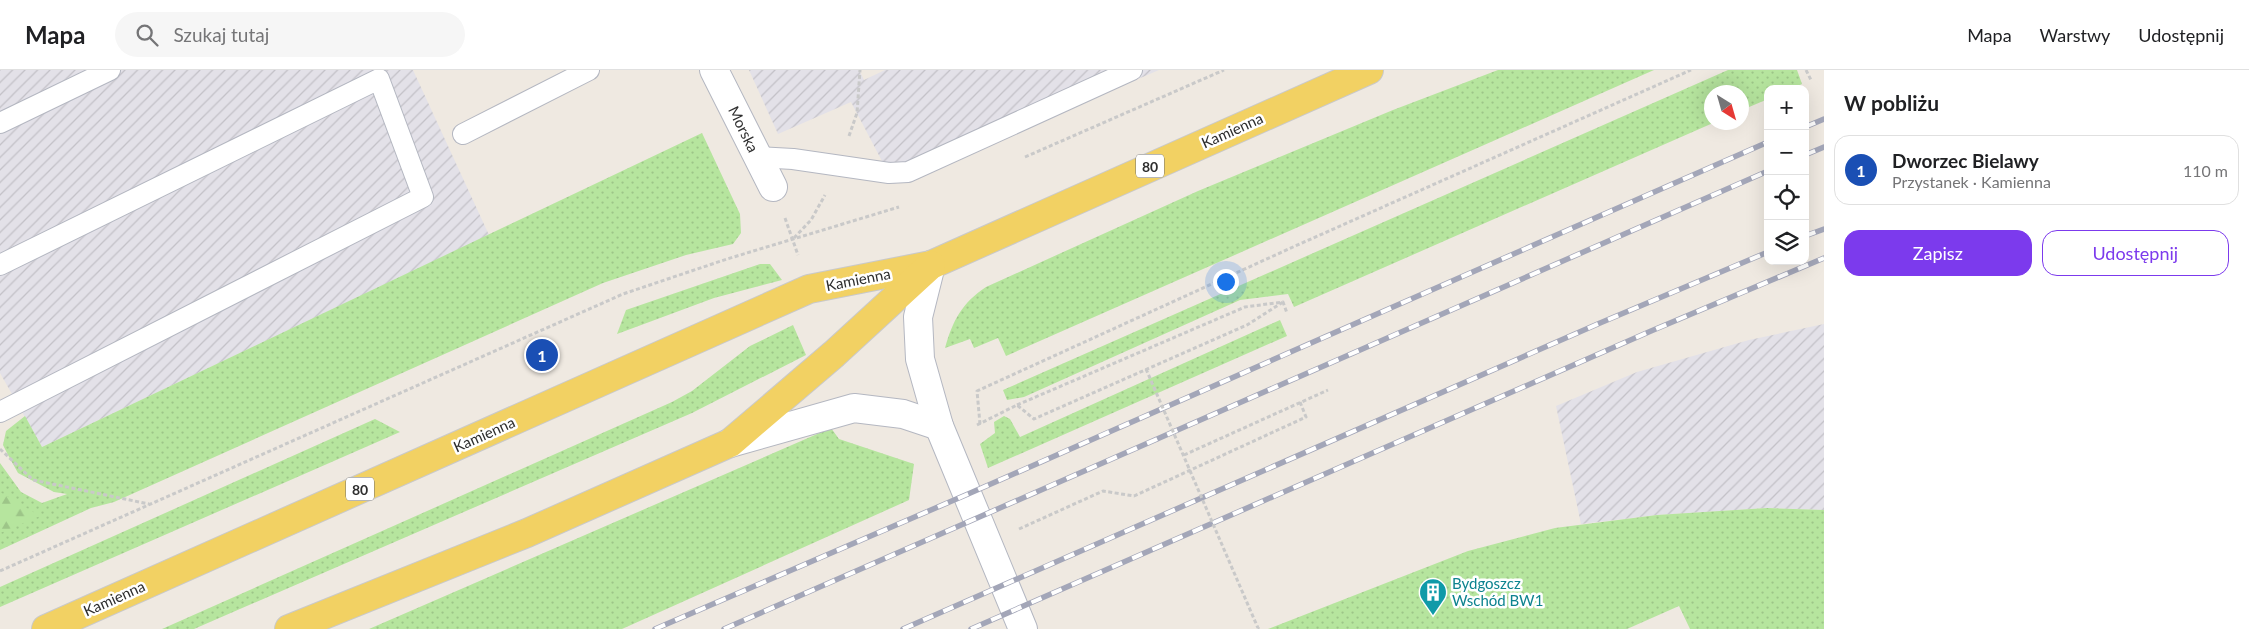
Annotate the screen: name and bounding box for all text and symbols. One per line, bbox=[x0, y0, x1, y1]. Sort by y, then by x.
search box bbox=[115, 12, 465, 57]
text: Mapa bbox=[25, 20, 85, 49]
icon: search bbox=[133, 21, 161, 49]
text: Szukaj tutaj bbox=[173, 23, 269, 46]
text: Mapa bbox=[1967, 24, 2012, 46]
text: Warstwy bbox=[2040, 24, 2110, 46]
text: Udostępnij bbox=[2138, 24, 2224, 46]
north arrow bbox=[1704, 85, 1749, 130]
map controls bbox=[1764, 85, 1809, 265]
button: + bbox=[1764, 85, 1809, 130]
text: W pobliżu bbox=[1844, 90, 1939, 115]
street label: Morska bbox=[725, 103, 763, 155]
street label: Kamienna bbox=[1198, 108, 1266, 152]
button: − bbox=[1764, 130, 1809, 175]
text: Dworzec Bielawy bbox=[1892, 149, 2039, 172]
road number: 80 bbox=[1136, 154, 1164, 178]
text: 1 bbox=[1856, 161, 1866, 180]
text: 110 m bbox=[2183, 161, 2228, 180]
text: Przystanek · Kamienna bbox=[1892, 172, 2051, 191]
button: locate bbox=[1764, 175, 1809, 220]
button: layers bbox=[1764, 220, 1809, 265]
button: Zapisz bbox=[1844, 230, 2032, 276]
button: Udostępnij bbox=[2042, 230, 2229, 276]
street label: Kamienna bbox=[824, 264, 892, 294]
your location bbox=[1213, 269, 1239, 295]
pin: 1 bbox=[526, 336, 558, 374]
street label: Kamienna bbox=[450, 412, 518, 456]
road number: 80 bbox=[346, 478, 374, 500]
place label: Bydgoszcz Wschód BW1 bbox=[1452, 574, 1543, 609]
street label: Kamienna bbox=[80, 576, 148, 620]
building icon: Bydgoszcz Wschód BW1 bbox=[1418, 577, 1448, 616]

